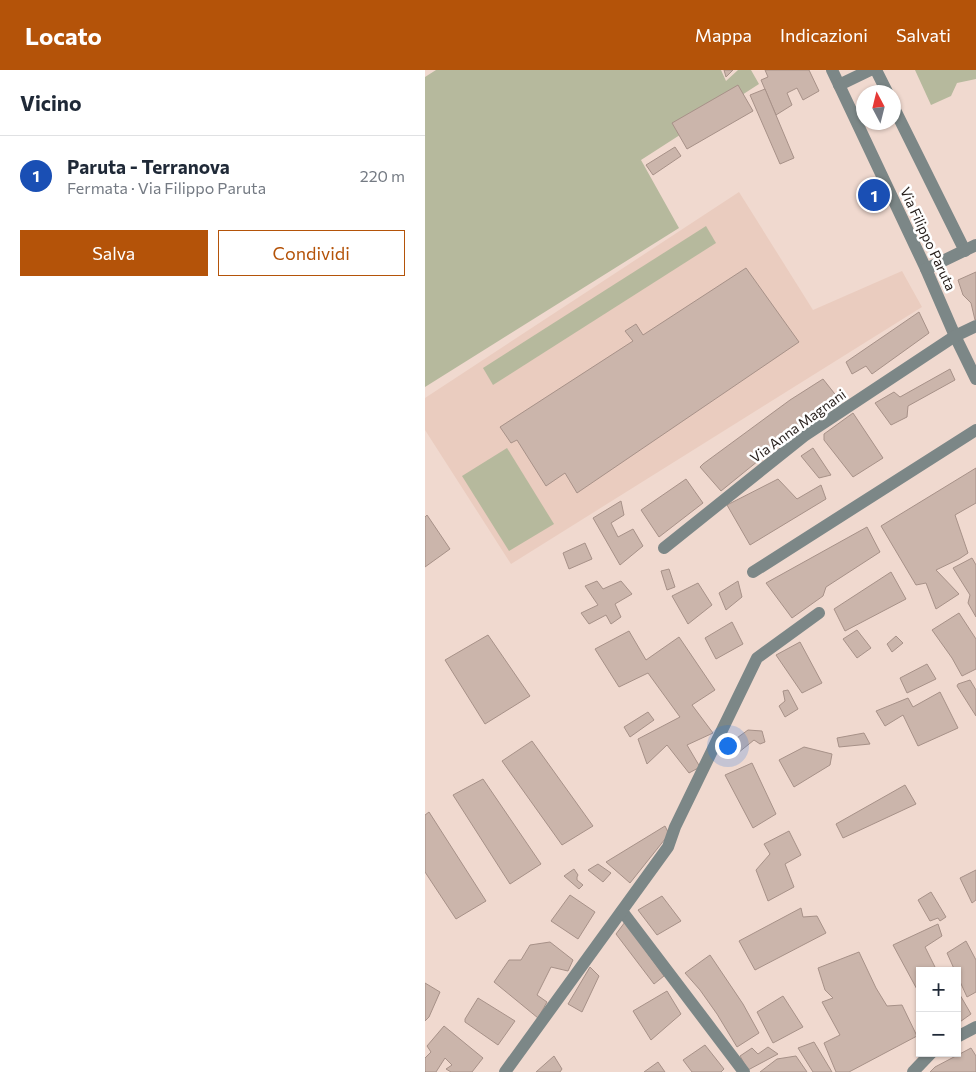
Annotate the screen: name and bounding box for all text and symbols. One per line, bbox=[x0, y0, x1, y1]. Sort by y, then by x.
text: Locato bbox=[25, 21, 102, 50]
text: Mappa bbox=[695, 24, 752, 46]
text: Indicazioni bbox=[780, 24, 868, 46]
text: Salvati bbox=[896, 24, 951, 46]
north arrow bbox=[856, 85, 901, 130]
text: Vicino bbox=[20, 90, 81, 115]
text: Paruta - Terranova bbox=[67, 155, 230, 178]
text: 1 bbox=[32, 166, 40, 185]
text: 220 m bbox=[360, 166, 405, 185]
pin: 1 bbox=[858, 176, 890, 214]
text: Fermata · Via Filippo Paruta bbox=[67, 178, 266, 197]
street label: Via Filippo Paruta bbox=[897, 184, 960, 293]
button: Salva bbox=[20, 230, 208, 276]
button: Condividi bbox=[218, 230, 405, 276]
street label: Via Anna Magnani bbox=[747, 385, 849, 466]
your location bbox=[715, 733, 741, 759]
map controls bbox=[916, 967, 961, 1057]
button: + bbox=[916, 967, 961, 1012]
button: − bbox=[916, 1012, 961, 1057]

